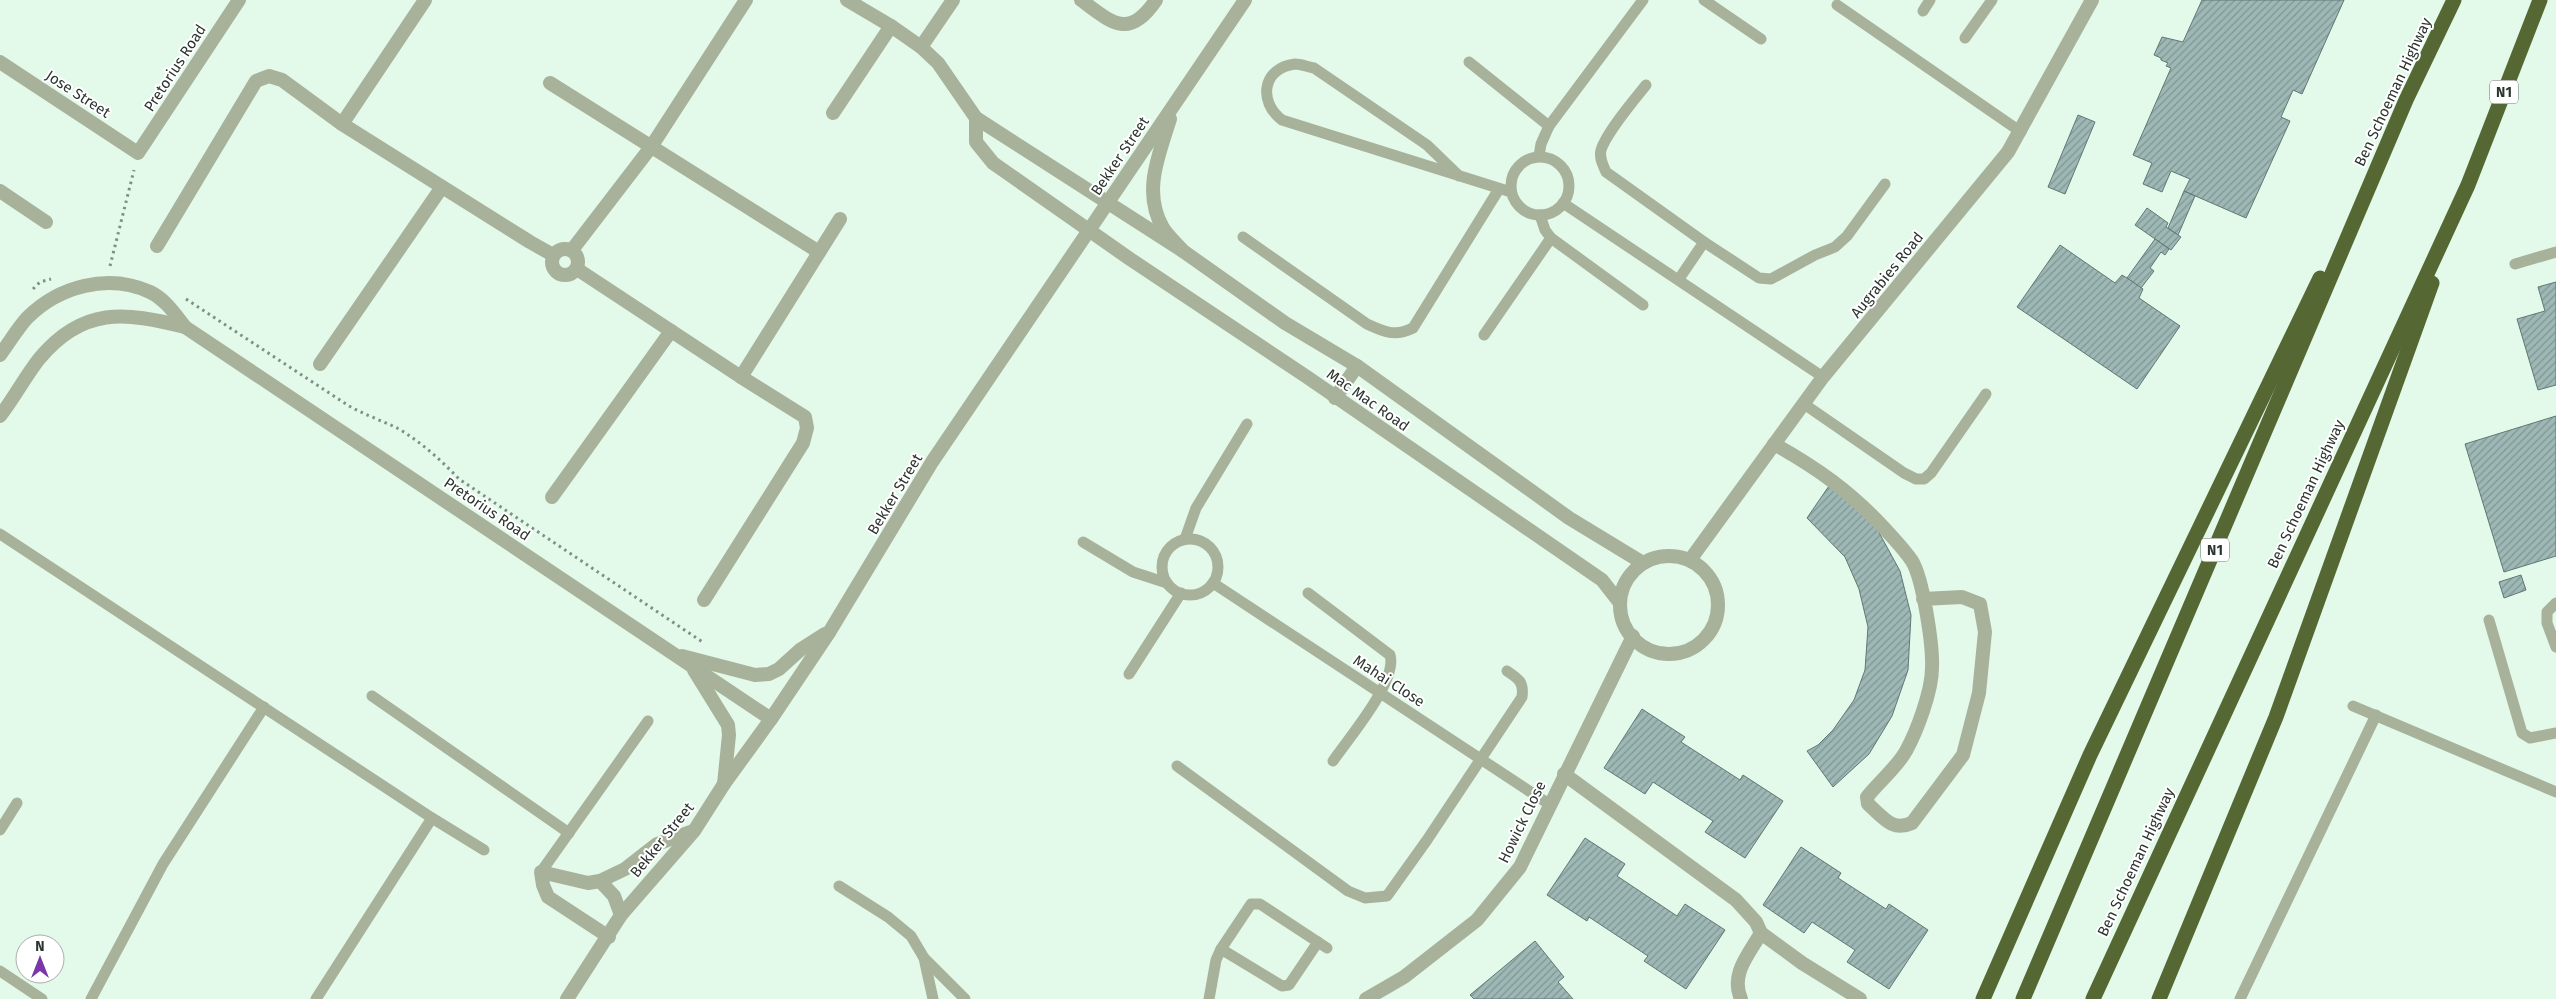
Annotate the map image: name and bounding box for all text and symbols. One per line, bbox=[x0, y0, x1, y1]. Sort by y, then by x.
street label: Ben Schoeman Highway bbox=[2351, 14, 2436, 169]
street label: Pretorius Road bbox=[140, 21, 210, 115]
street label: Jose Street bbox=[42, 67, 114, 122]
road number: N1 bbox=[2490, 80, 2518, 104]
street label: Bekker Street bbox=[1087, 113, 1153, 199]
street label: Augrabies Road bbox=[1847, 228, 1927, 322]
street label: Mac Mac Road bbox=[1323, 365, 1413, 435]
street label: Ben Schoeman Highway bbox=[2264, 416, 2349, 571]
street label: Bekker Street bbox=[864, 450, 926, 538]
street label: Pretorius Road bbox=[440, 474, 534, 544]
road number: N1 bbox=[2201, 538, 2229, 562]
street label: Mahai Close bbox=[1350, 651, 1428, 711]
street label: Howick Close bbox=[1494, 778, 1550, 866]
street label: Ben Schoeman Highway bbox=[2094, 784, 2179, 939]
street label: Bekker Street bbox=[626, 798, 698, 881]
north arrow bbox=[15, 934, 65, 984]
text: N bbox=[35, 938, 45, 955]

